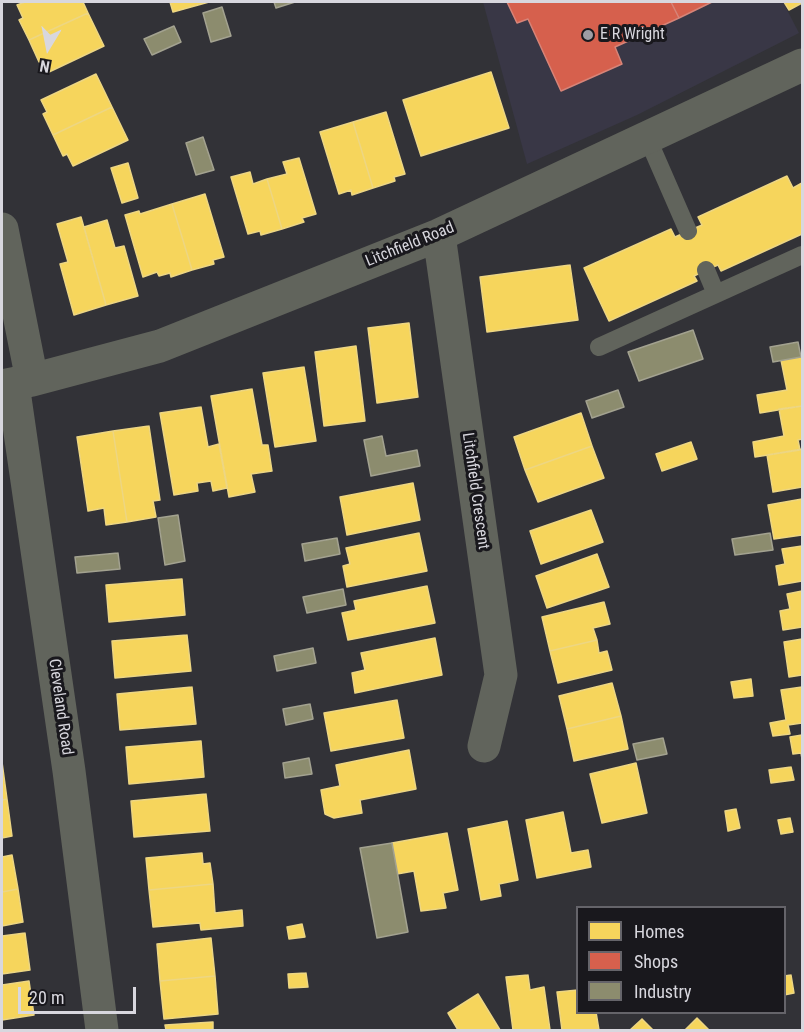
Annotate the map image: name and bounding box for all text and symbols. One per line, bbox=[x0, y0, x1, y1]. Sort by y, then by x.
north arrow bbox=[18, 18, 78, 78]
place label: E R Wright bbox=[600, 25, 665, 45]
marker: E R Wright bbox=[581, 28, 595, 42]
text: N bbox=[38, 56, 51, 76]
street label: Litchfield Road bbox=[363, 219, 457, 271]
street label: Litchfield Crescent bbox=[457, 431, 493, 551]
street label: Cleveland Road bbox=[44, 658, 76, 756]
legend bbox=[576, 906, 786, 1014]
text: Homes bbox=[634, 921, 684, 942]
text: Shops bbox=[634, 951, 678, 972]
scale bar bbox=[21, 975, 140, 1013]
text: Industry bbox=[634, 981, 692, 1002]
text: 20 m bbox=[29, 987, 64, 1008]

